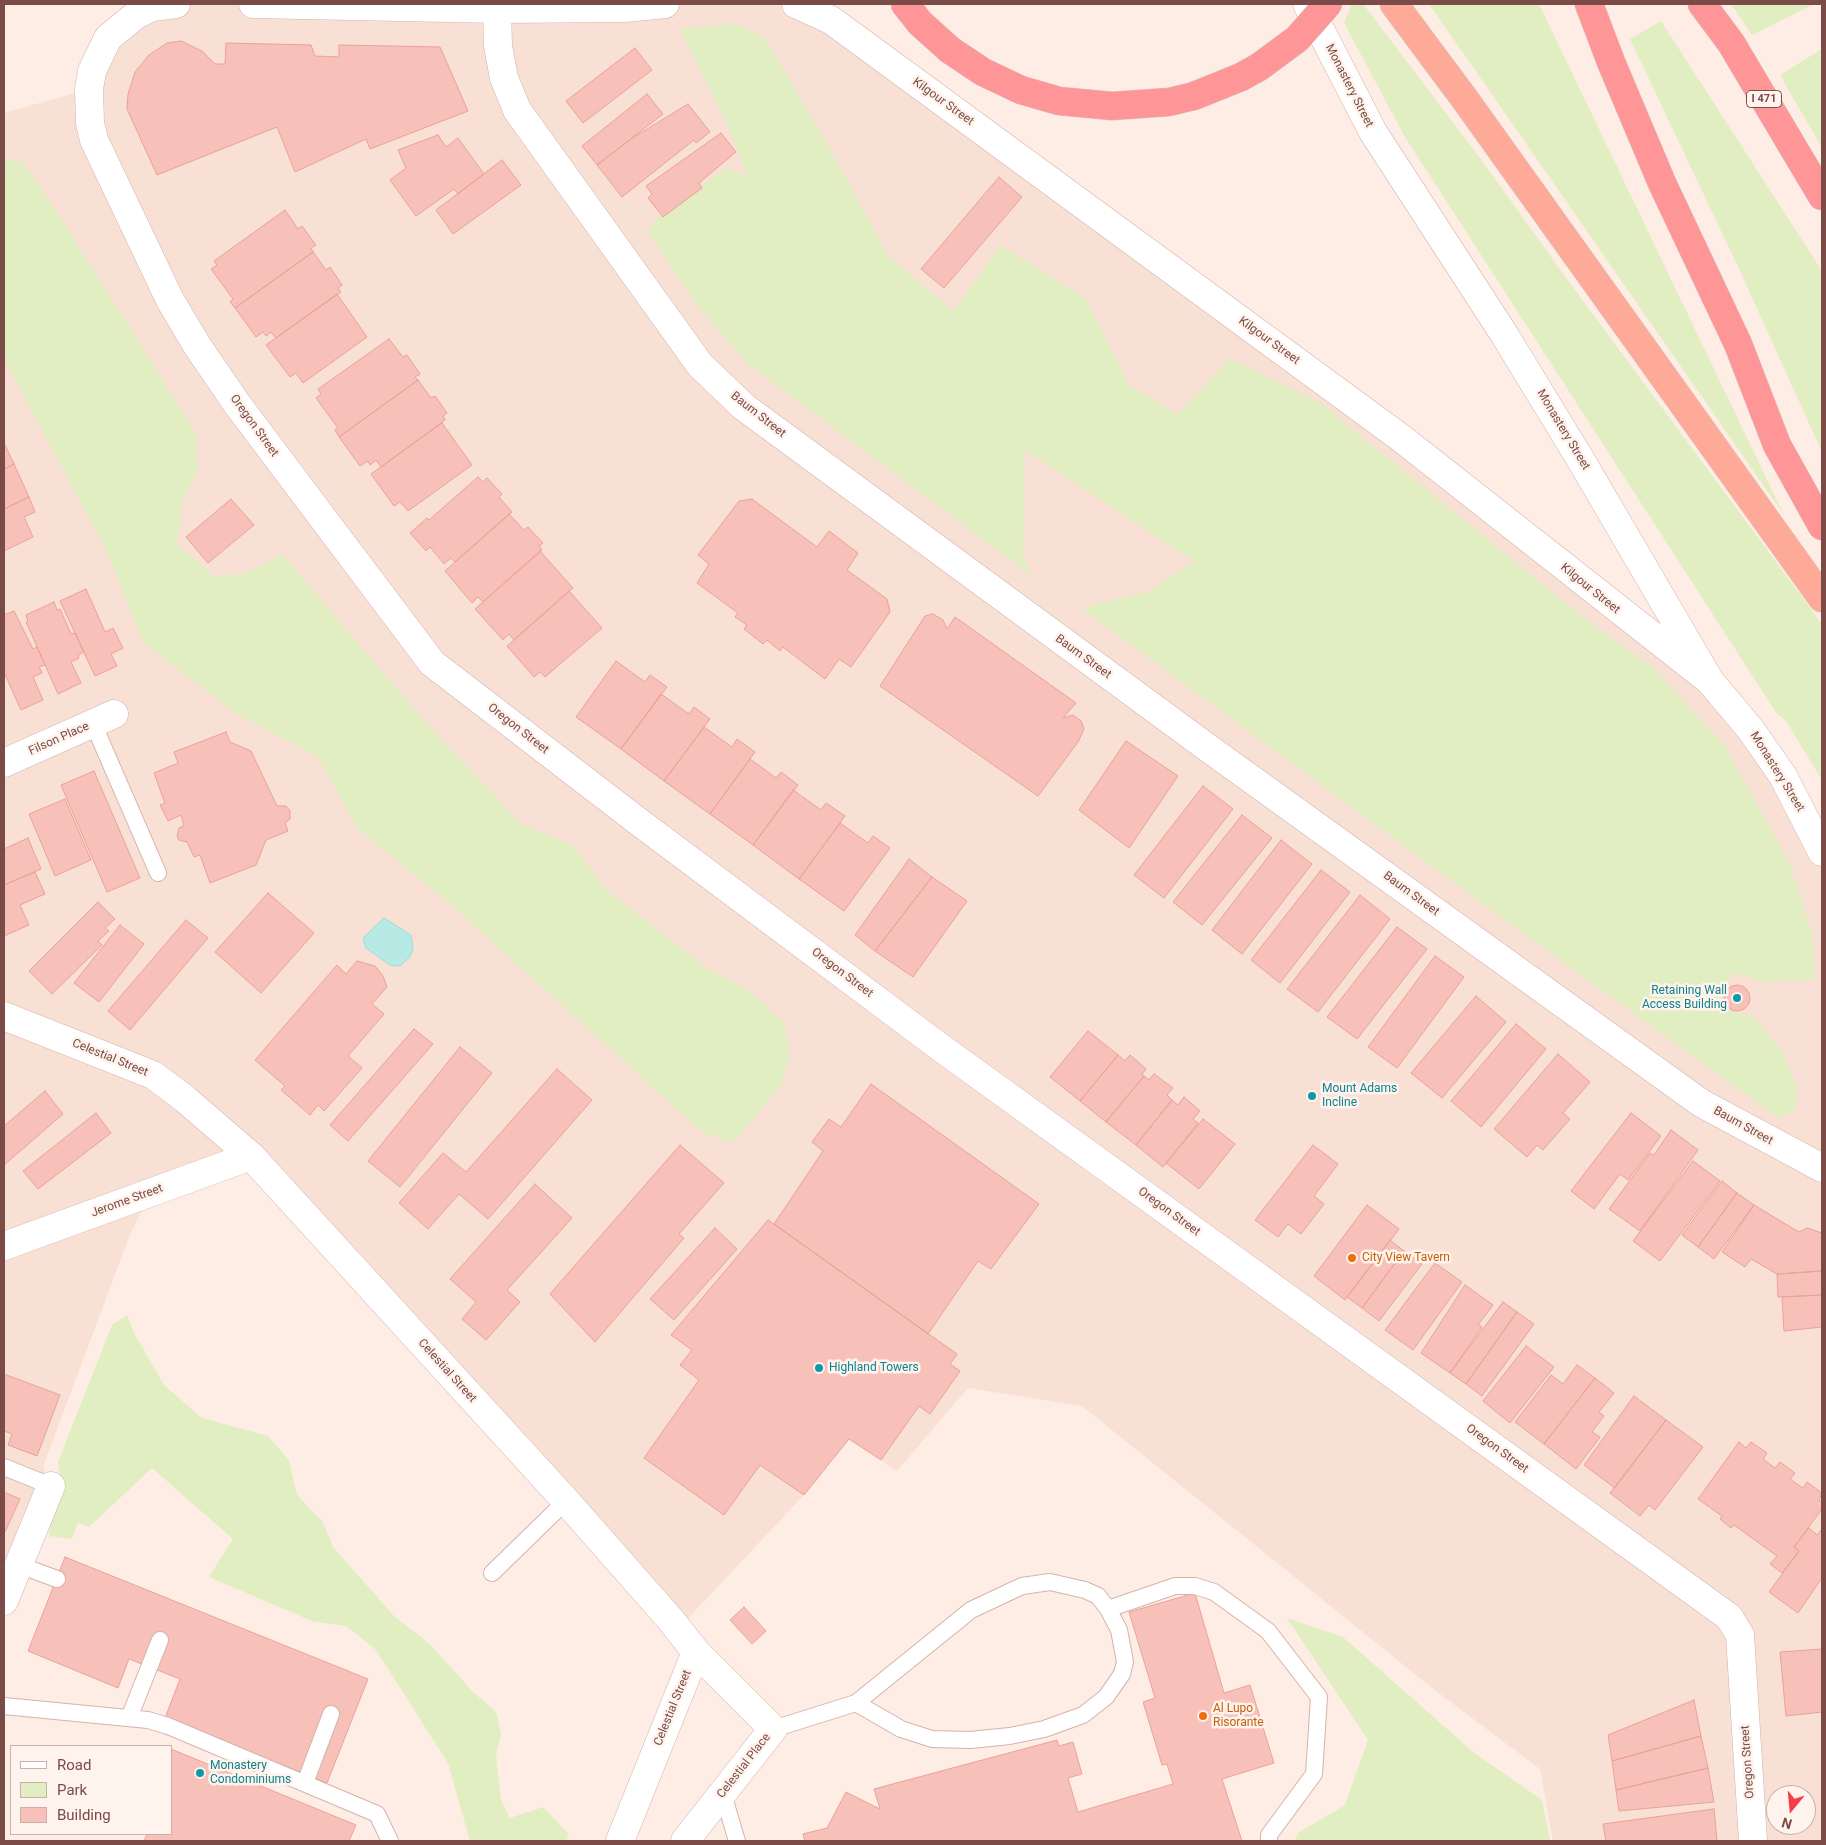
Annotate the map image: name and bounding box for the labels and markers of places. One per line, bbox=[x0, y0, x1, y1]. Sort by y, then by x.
place label: Retaining Wall Access Building bbox=[1642, 984, 1727, 1012]
marker: Retaining Wall Access Building bbox=[1731, 992, 1743, 1004]
place label: Mount Adams Incline bbox=[1322, 1082, 1397, 1110]
marker: Mount Adams Incline bbox=[1306, 1090, 1318, 1102]
place label: City View Tavern bbox=[1362, 1251, 1450, 1265]
marker: City View Tavern bbox=[1346, 1252, 1358, 1264]
place label: Highland Towers bbox=[829, 1361, 919, 1375]
marker: Highland Towers bbox=[813, 1362, 825, 1374]
place label: Al Lupo Risorante bbox=[1213, 1702, 1264, 1730]
marker: Al Lupo Risorante bbox=[1197, 1710, 1209, 1722]
place label: Monastery Condominiums bbox=[210, 1759, 291, 1787]
marker: Monastery Condominiums bbox=[194, 1767, 206, 1779]

